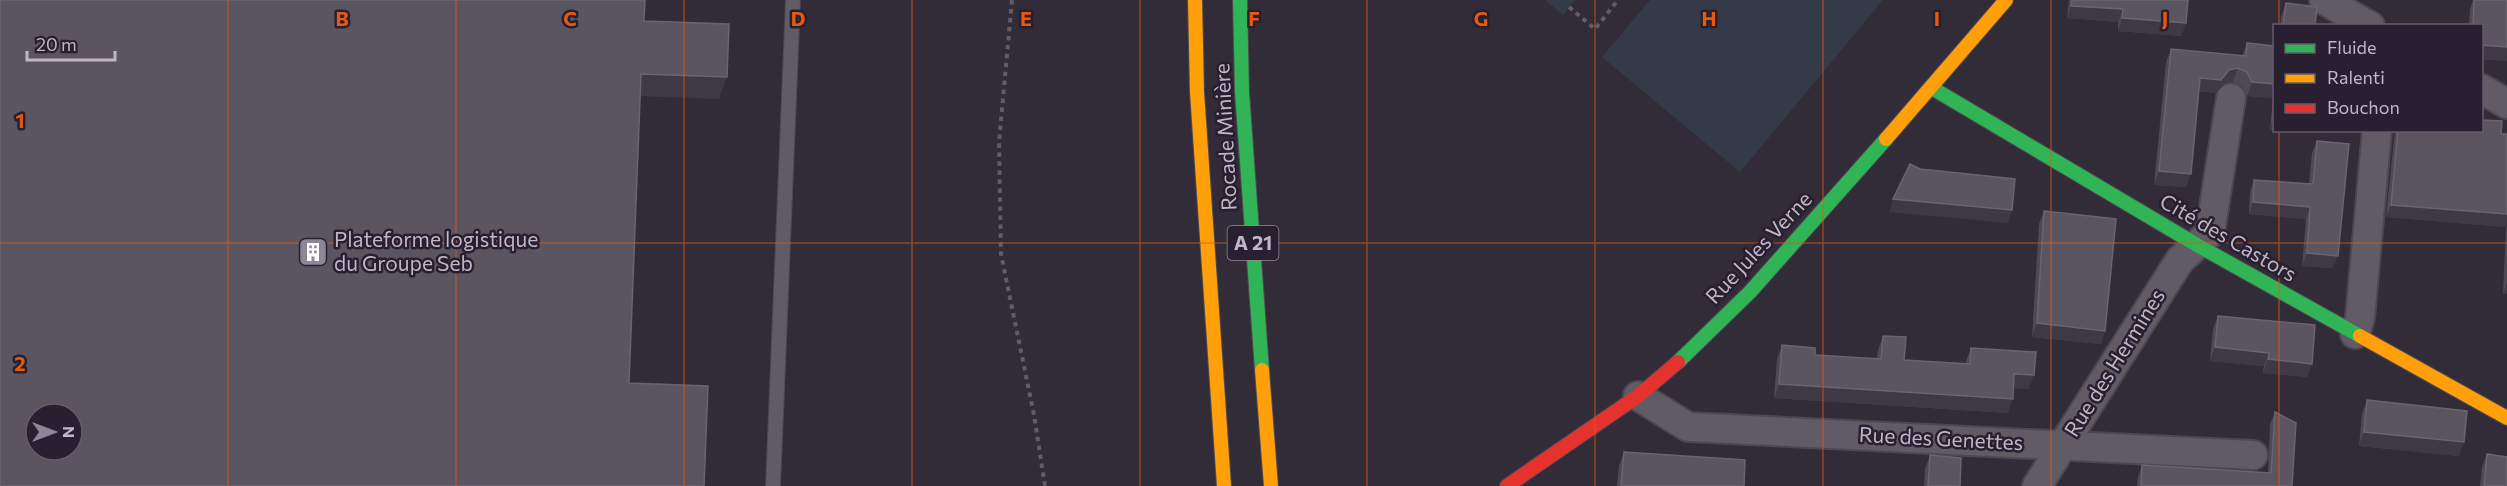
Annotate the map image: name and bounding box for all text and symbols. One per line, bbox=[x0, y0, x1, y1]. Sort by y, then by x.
text: B bbox=[335, 6, 349, 30]
text: C bbox=[563, 6, 577, 30]
text: D bbox=[791, 6, 805, 30]
text: E bbox=[1020, 6, 1032, 30]
text: F bbox=[1248, 6, 1260, 30]
text: G bbox=[1474, 6, 1488, 30]
text: H bbox=[1702, 6, 1717, 30]
text: I bbox=[1934, 6, 1940, 30]
text: J bbox=[2162, 6, 2168, 30]
scale bar bbox=[27, 24, 116, 62]
legend bbox=[2273, 24, 2483, 132]
text: 20 m bbox=[36, 33, 77, 55]
text: Fluide bbox=[2327, 36, 2376, 58]
street label: Rocade Minière bbox=[1208, 63, 1241, 211]
text: Ralenti bbox=[2327, 66, 2385, 88]
text: Bouchon bbox=[2327, 96, 2400, 118]
text: 1 bbox=[15, 108, 25, 132]
street label: Rue Jules Verne bbox=[1700, 186, 1816, 308]
street label: Cité des Castors bbox=[2156, 187, 2302, 286]
place label: Plateforme logistique du Groupe Seb bbox=[334, 226, 538, 275]
road number: A 21 bbox=[1228, 226, 1278, 260]
building icon: Plateforme logistique du Groupe Seb bbox=[297, 236, 329, 268]
street label: Rue des Hermines bbox=[2058, 284, 2169, 441]
text: 2 bbox=[14, 351, 26, 375]
north arrow bbox=[24, 402, 84, 462]
street label: Rue des Genettes bbox=[1858, 421, 2024, 454]
text: N bbox=[60, 426, 79, 438]

